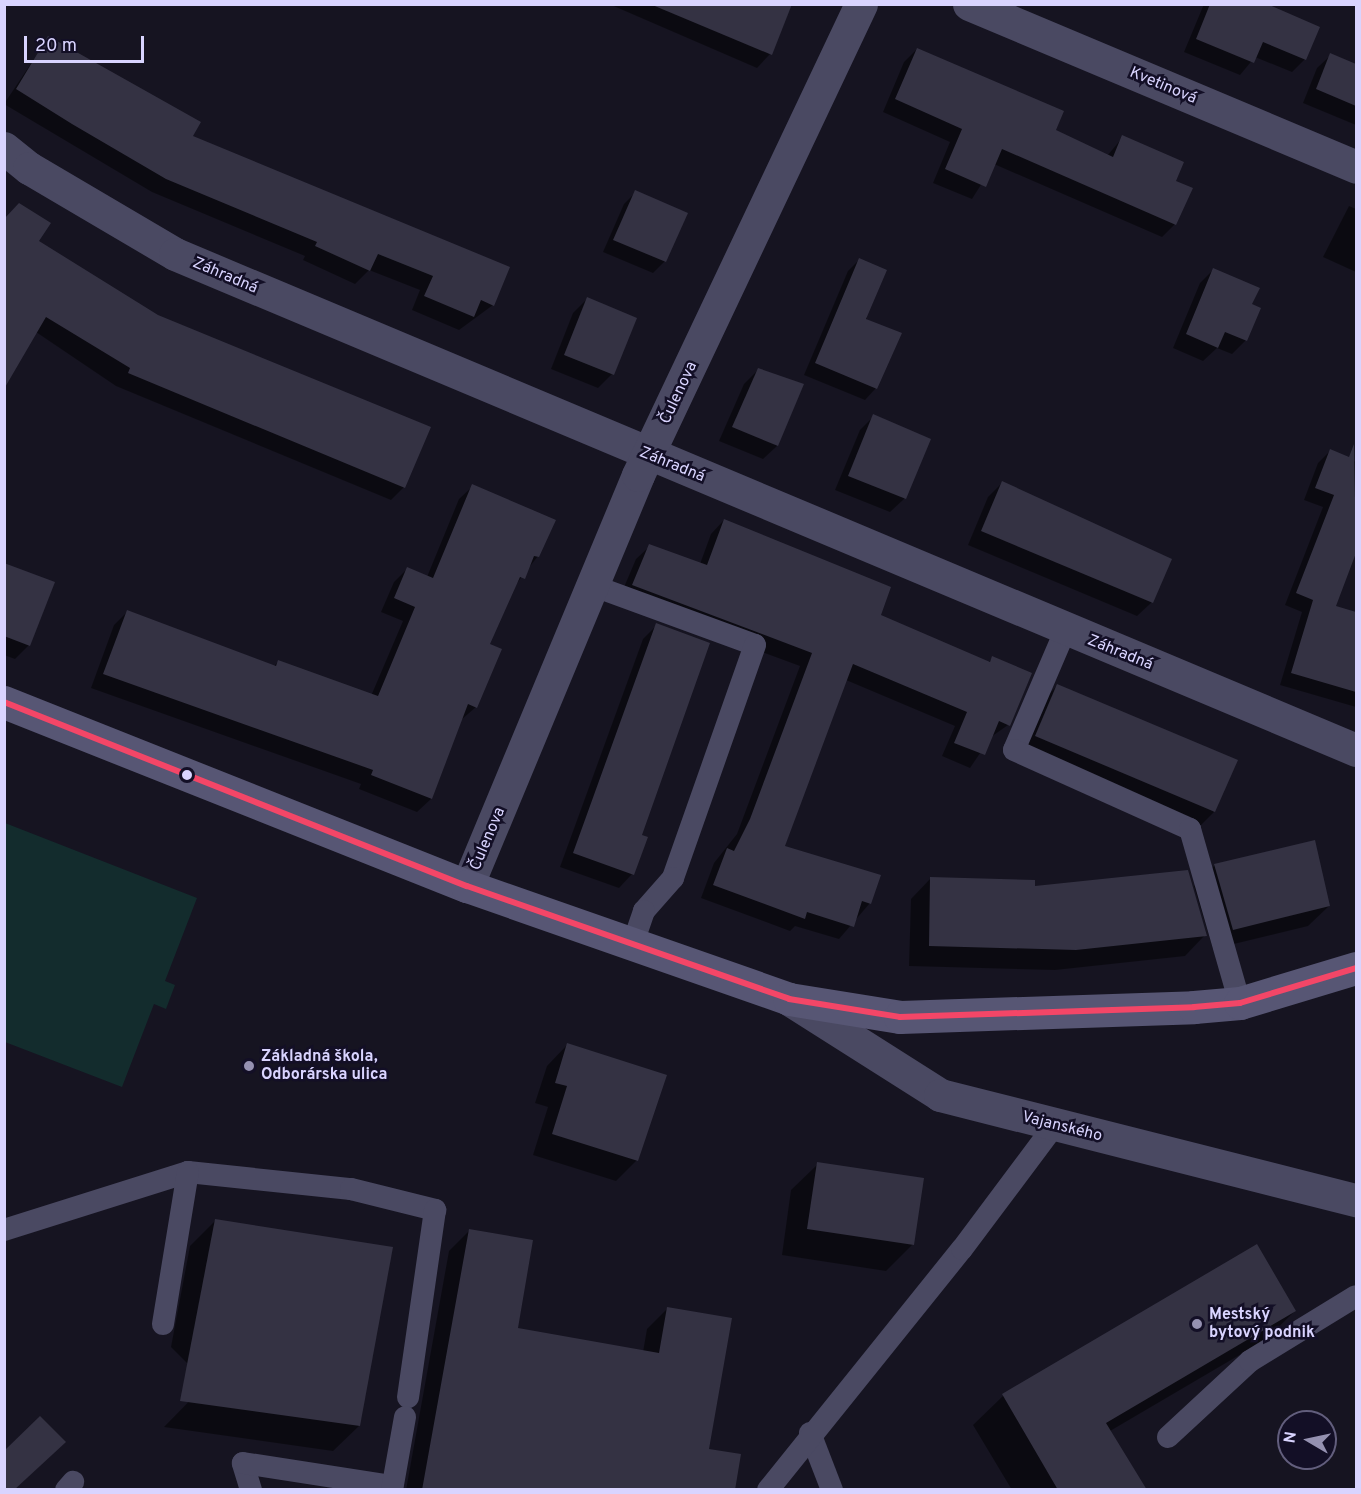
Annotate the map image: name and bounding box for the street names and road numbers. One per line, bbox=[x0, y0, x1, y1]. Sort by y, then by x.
street label: Kvetinová bbox=[1127, 63, 1199, 109]
street label: Záhradná bbox=[189, 254, 261, 298]
street label: Čulenova bbox=[656, 359, 702, 427]
street label: Záhradná bbox=[636, 443, 708, 487]
street label: Záhradná bbox=[1084, 631, 1156, 675]
street label: Čulenova bbox=[466, 805, 510, 873]
street label: Vajanského bbox=[1020, 1108, 1104, 1146]

